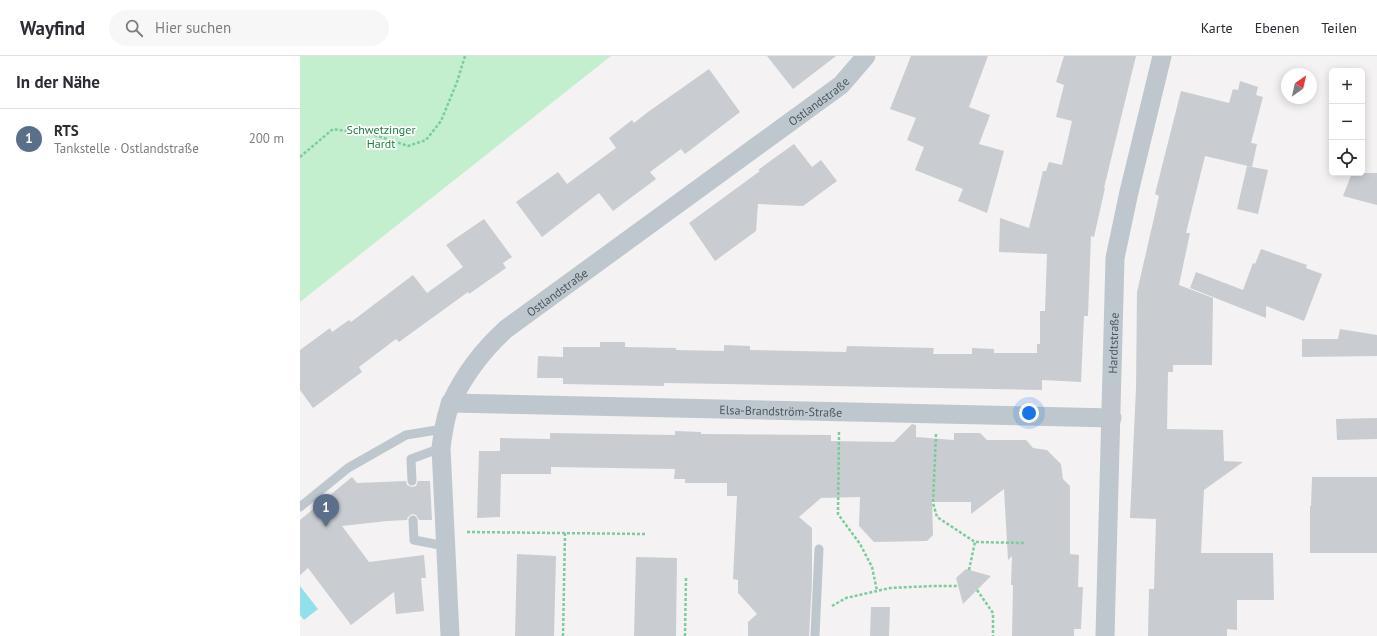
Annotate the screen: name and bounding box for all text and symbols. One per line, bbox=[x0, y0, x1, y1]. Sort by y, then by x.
search box bbox=[109, 10, 389, 46]
text: Wayfind bbox=[20, 16, 85, 40]
icon: search bbox=[123, 17, 145, 39]
text: Hier suchen bbox=[155, 18, 231, 37]
text: Karte bbox=[1201, 19, 1233, 37]
text: Ebenen bbox=[1255, 19, 1299, 37]
text: Teilen bbox=[1321, 19, 1357, 37]
north arrow bbox=[1281, 68, 1317, 104]
map controls bbox=[1329, 68, 1365, 176]
button: + bbox=[1329, 68, 1365, 104]
text: In der Nähe bbox=[16, 71, 100, 93]
street label: Ostlandstraße bbox=[785, 74, 852, 129]
button: − bbox=[1329, 104, 1365, 140]
text: RTS bbox=[54, 121, 79, 140]
park label: Schwetzinger Hardt bbox=[347, 122, 415, 151]
text: 1 bbox=[25, 130, 33, 147]
text: 200 m bbox=[249, 130, 284, 147]
text: Tankstelle · Ostlandstraße bbox=[54, 140, 199, 157]
button: locate bbox=[1329, 140, 1365, 176]
street label: Ostlandstraße bbox=[523, 265, 590, 319]
street label: Hardtstraße bbox=[1104, 312, 1121, 374]
street label: Elsa-Brandström-Straße bbox=[719, 402, 843, 419]
your location bbox=[1019, 403, 1039, 423]
pin: 1 bbox=[313, 494, 339, 527]

